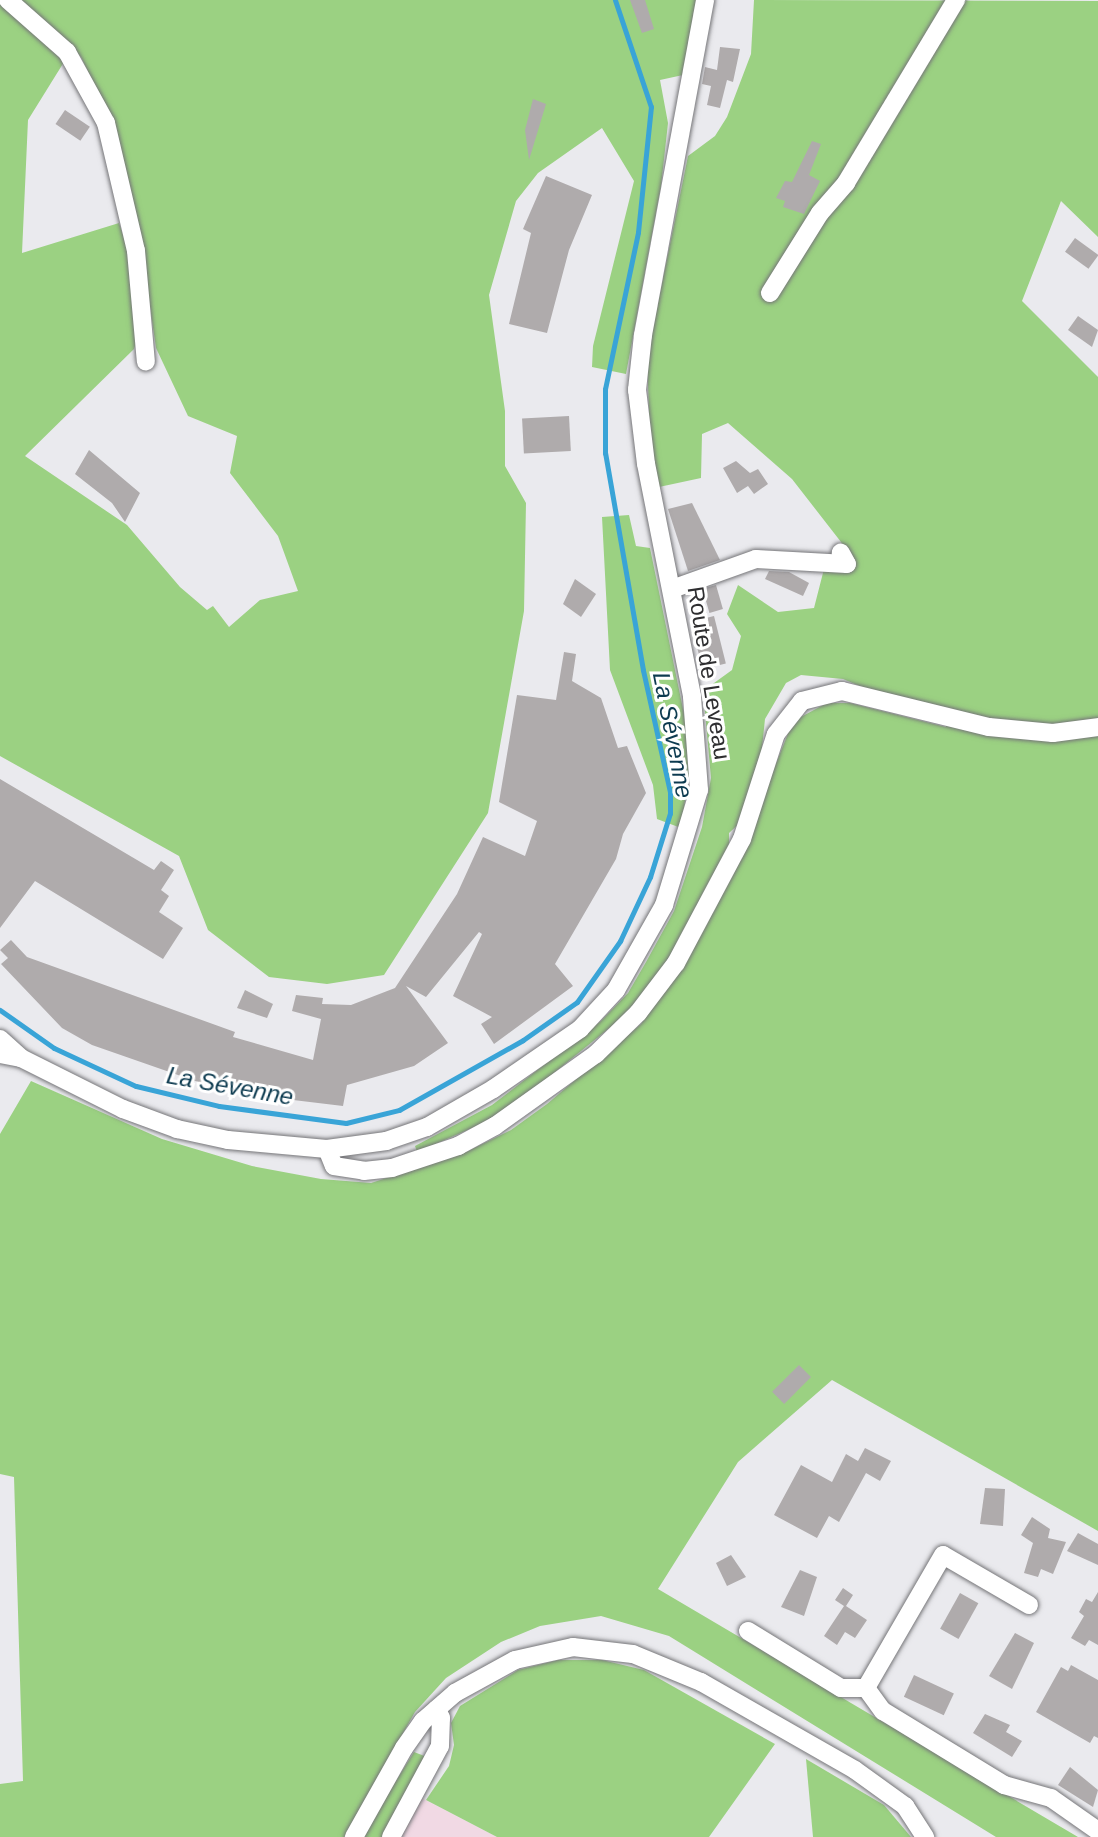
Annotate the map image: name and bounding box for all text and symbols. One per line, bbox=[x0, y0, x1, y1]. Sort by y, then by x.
street label: Route de Leveau bbox=[682, 584, 736, 762]
water label: La Sévenne bbox=[647, 669, 699, 801]
water label: La Sévenne bbox=[164, 1061, 296, 1111]

